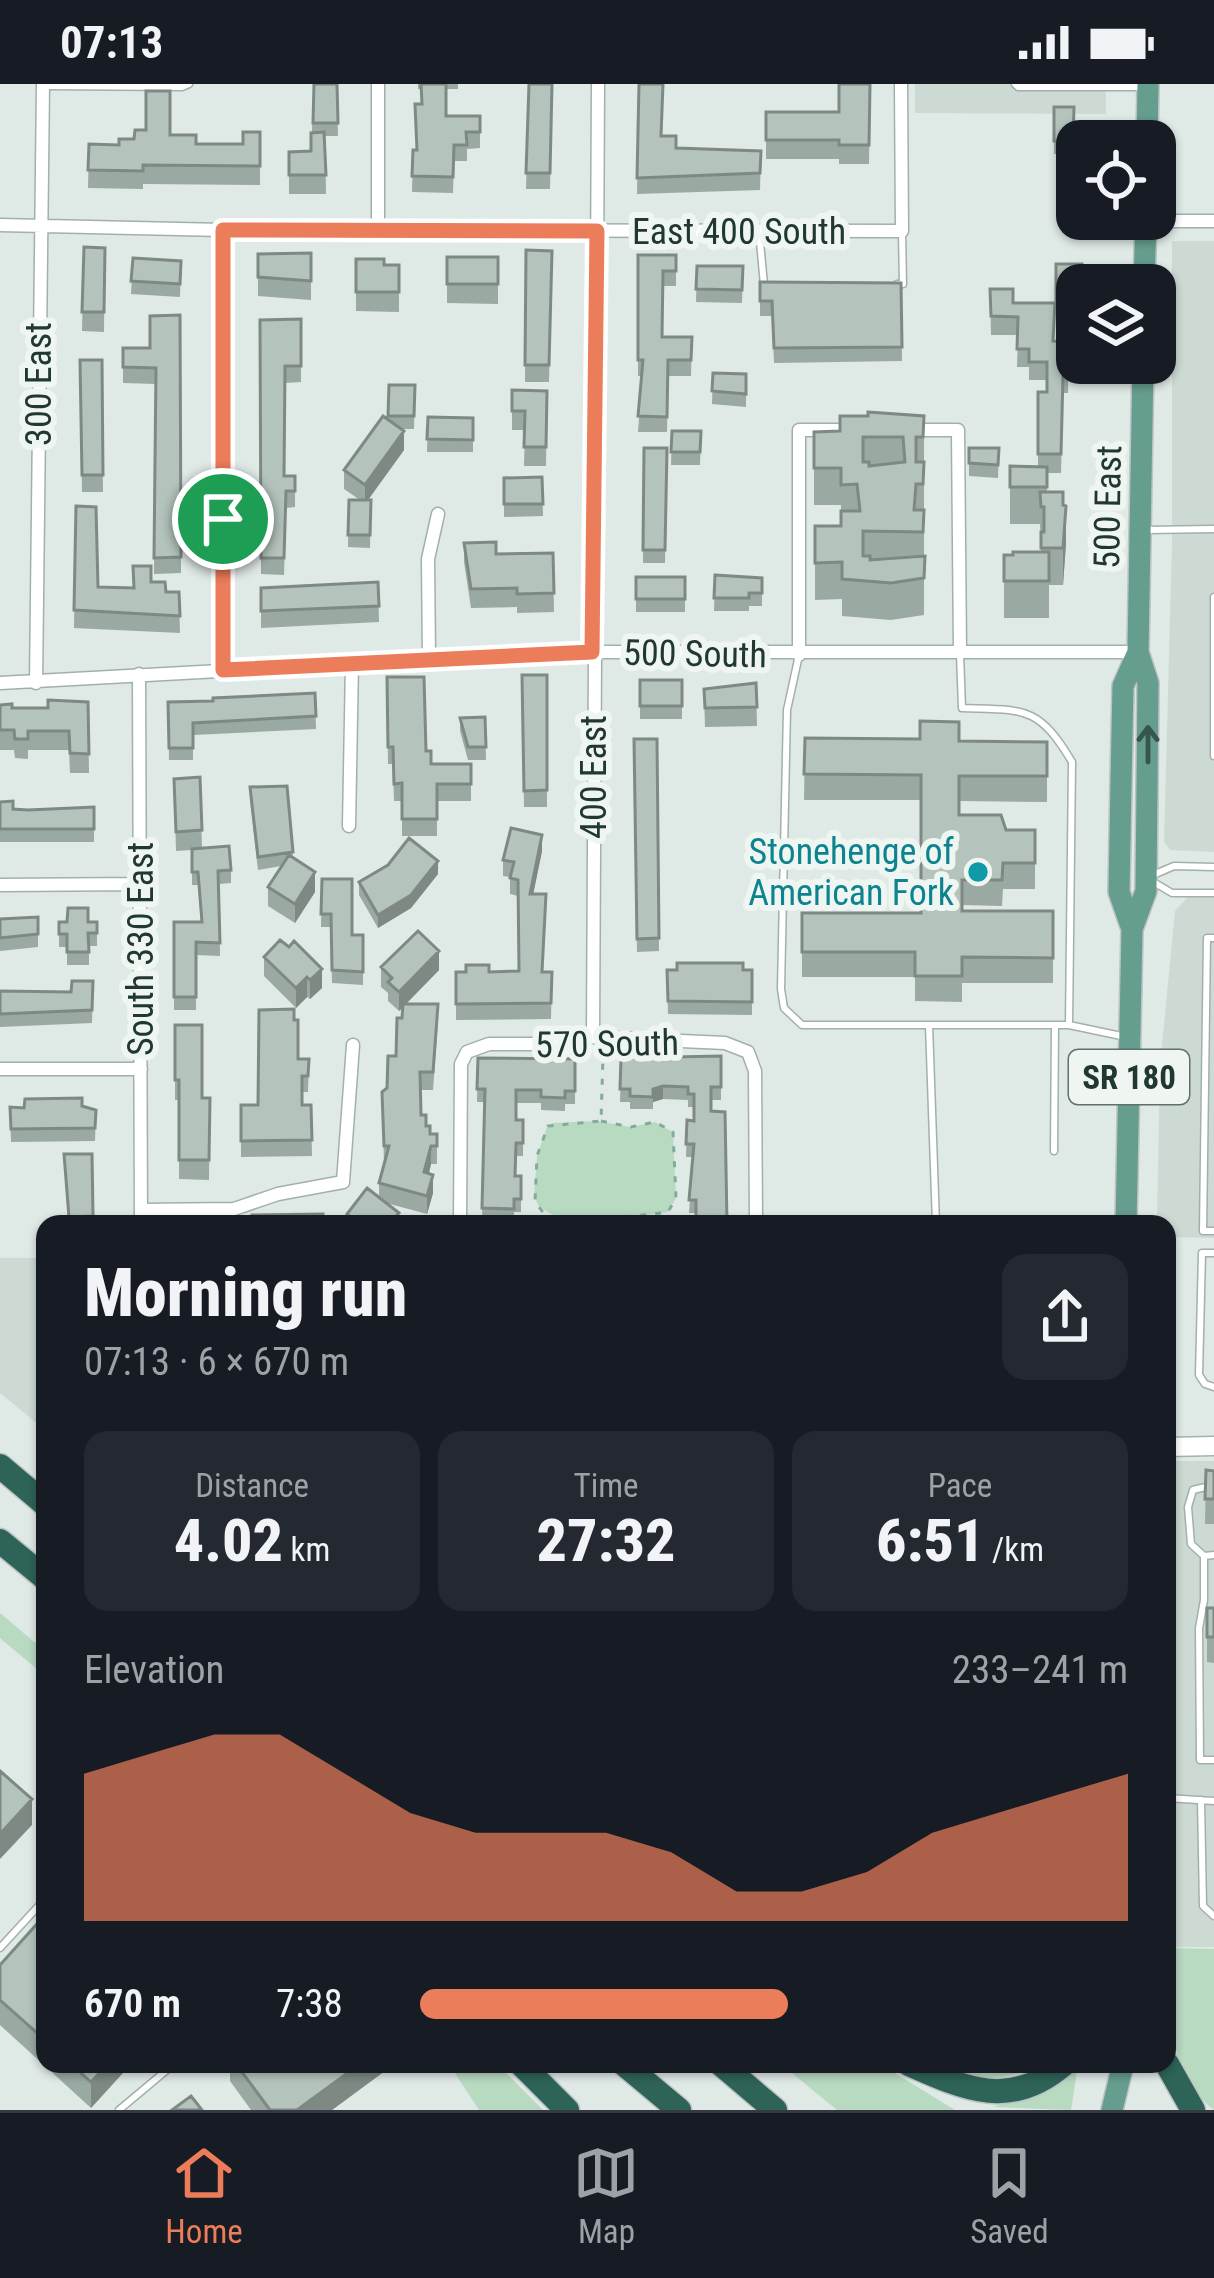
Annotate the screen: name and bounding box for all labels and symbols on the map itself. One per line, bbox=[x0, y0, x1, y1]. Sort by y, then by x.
street label: East 400 South bbox=[632, 211, 846, 253]
street label: 300 East bbox=[18, 322, 60, 446]
street label: 500 East bbox=[1086, 445, 1130, 569]
pin bbox=[172, 468, 274, 570]
street label: 500 South bbox=[623, 632, 767, 676]
street label: 400 East bbox=[573, 715, 615, 839]
one-way arrow bbox=[1137, 725, 1159, 764]
place label: Stonehenge of American Fork bbox=[748, 831, 955, 914]
street label: South 330 East bbox=[120, 842, 162, 1056]
marker: Stonehenge of American Fork bbox=[965, 859, 991, 885]
street label: 570 South bbox=[535, 1022, 679, 1066]
road number: SR 180 bbox=[1069, 1050, 1189, 1104]

